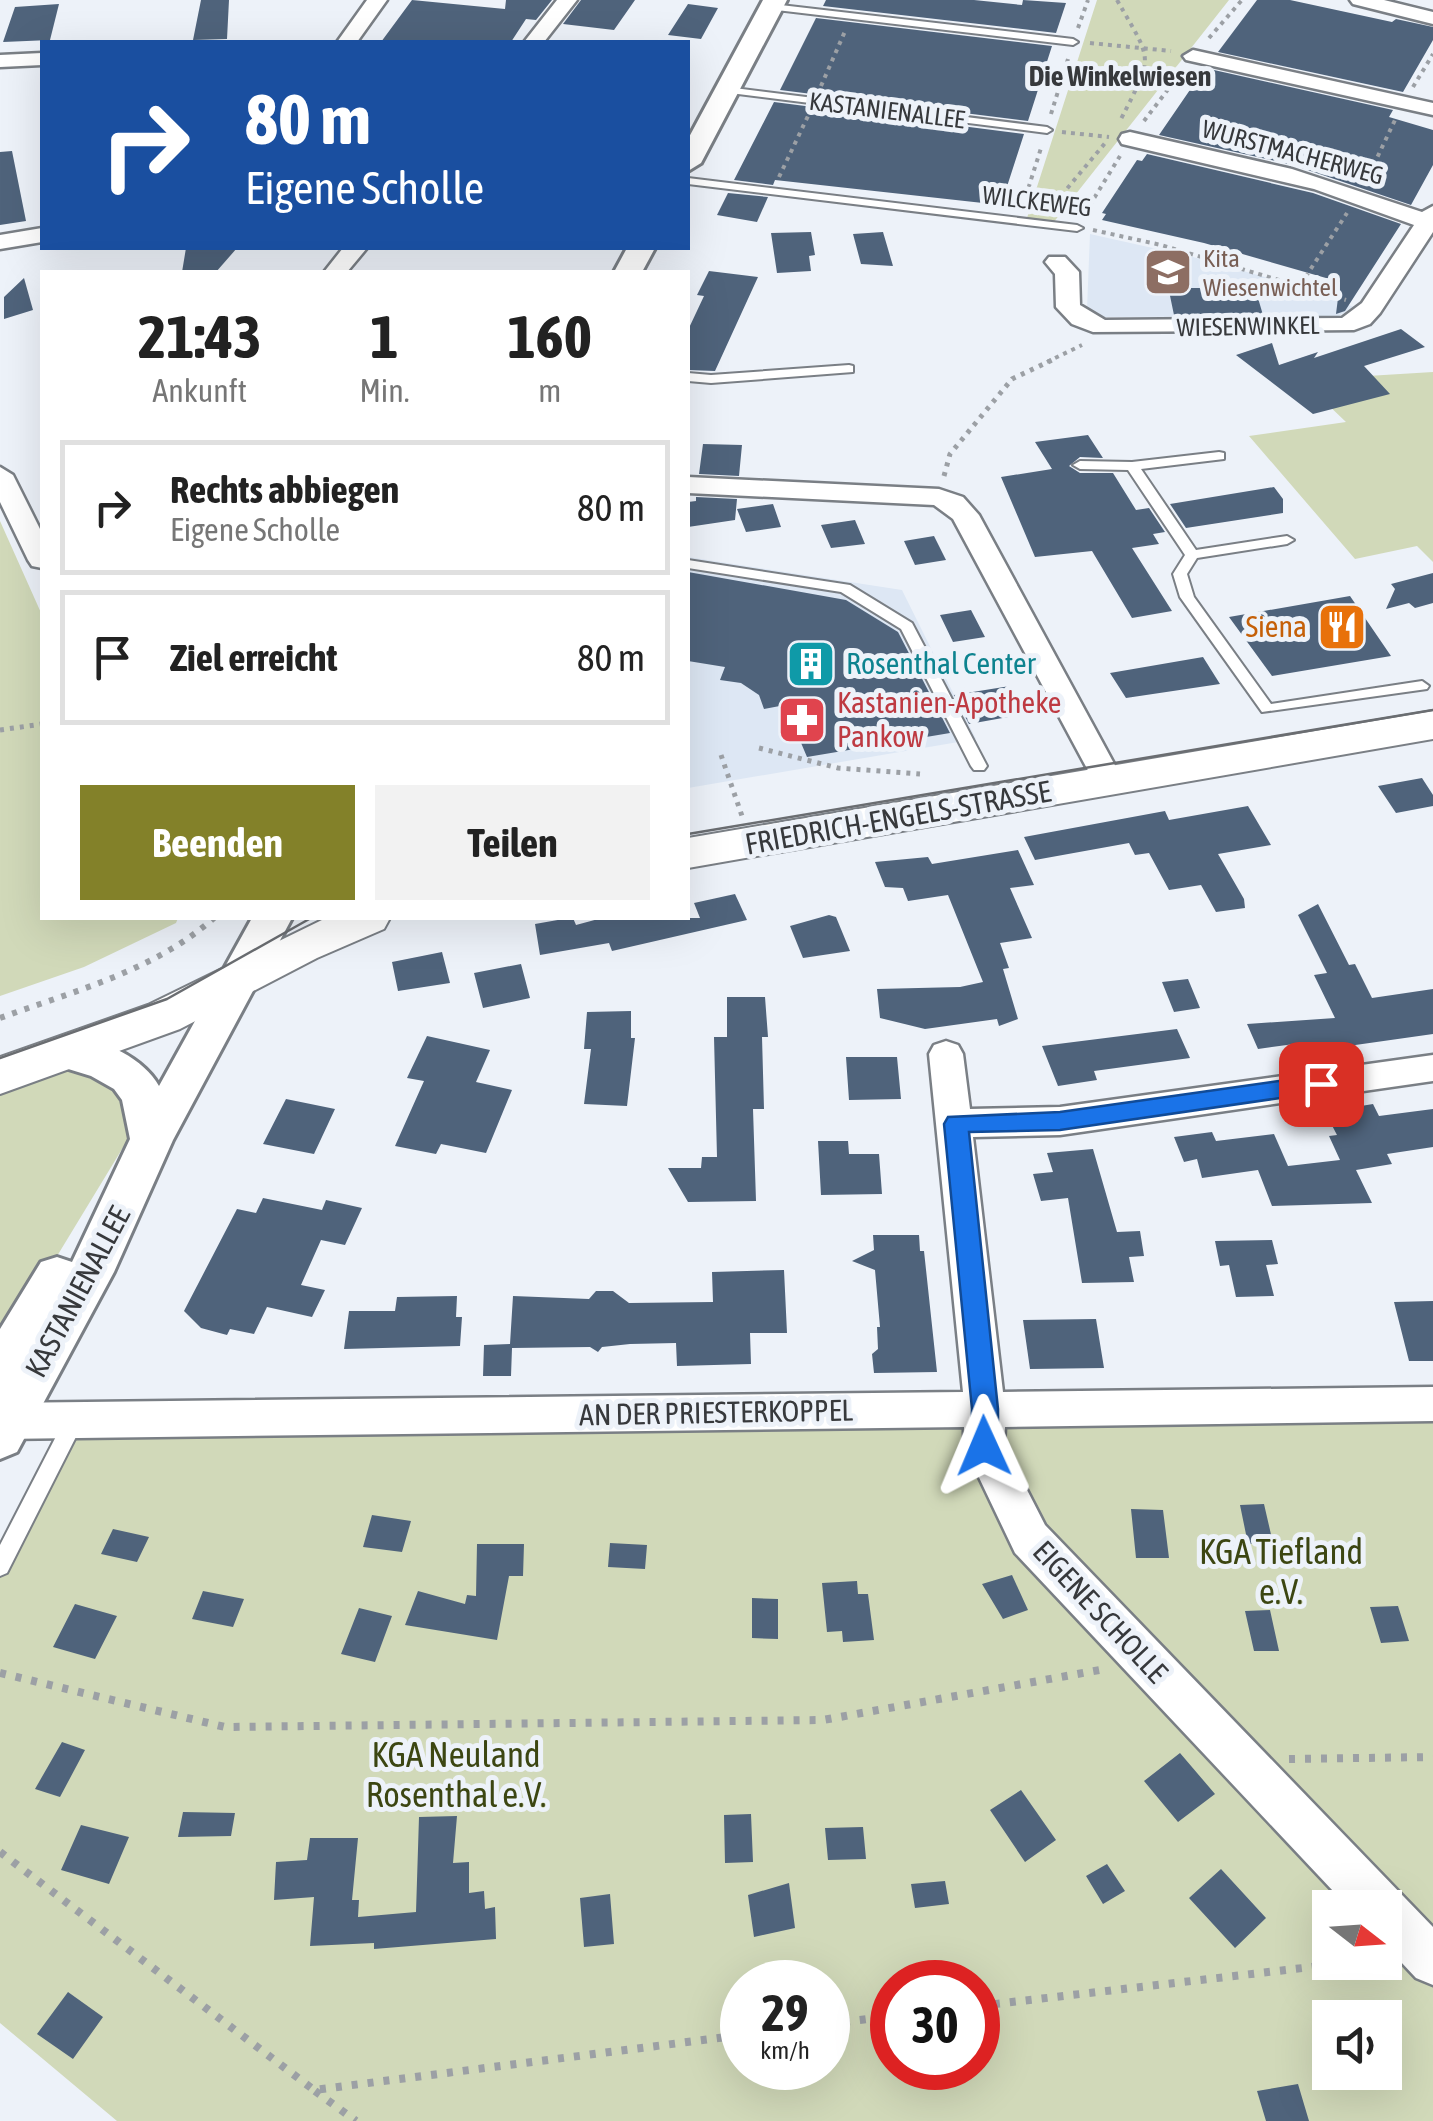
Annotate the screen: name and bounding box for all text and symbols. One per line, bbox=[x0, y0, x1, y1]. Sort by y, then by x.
district label: Die Winkelwiesen bbox=[1029, 60, 1211, 92]
text: 80 m bbox=[245, 79, 371, 159]
icon: right bbox=[80, 80, 210, 210]
street label: KASTANIENALLEE bbox=[808, 87, 967, 133]
street label: WURSTMACHERWEG bbox=[1199, 114, 1387, 190]
text: Eigene Scholle bbox=[245, 162, 484, 214]
street label: WILCKEWEG bbox=[981, 180, 1093, 222]
place label: Kita Wiesenwichtel bbox=[1203, 244, 1338, 301]
school or university icon: Kita Wiesenwichtel bbox=[1142, 246, 1194, 298]
text: 21:43 bbox=[138, 302, 261, 371]
text: 1 bbox=[370, 302, 399, 371]
text: 160 bbox=[507, 302, 592, 371]
street label: WIESENWINKEL bbox=[1176, 311, 1320, 341]
text: Ankunft bbox=[153, 372, 247, 409]
text: Min. bbox=[359, 372, 409, 409]
text: m bbox=[538, 372, 561, 409]
text: Rechts abbiegen bbox=[170, 468, 399, 511]
icon: right bbox=[85, 480, 140, 535]
text: 80 m bbox=[577, 486, 645, 529]
text: Eigene Scholle bbox=[170, 511, 340, 548]
restaurant icon: Siena bbox=[1316, 601, 1368, 653]
place label: Siena bbox=[1245, 609, 1307, 643]
icon: arrive bbox=[85, 630, 140, 685]
text: Ziel erreicht bbox=[170, 636, 337, 679]
text: 80 m bbox=[577, 636, 645, 679]
building icon: Rosenthal Center bbox=[785, 638, 837, 690]
place label: Rosenthal Center bbox=[846, 646, 1037, 680]
place label: Kastanien-Apotheke Pankow bbox=[837, 685, 1061, 753]
pharmacy icon: Kastanien-Apotheke Pankow bbox=[776, 694, 828, 746]
street label: FRIEDRICH-ENGELS-STRASSE bbox=[742, 773, 1053, 861]
button: Beenden bbox=[80, 785, 355, 900]
button: Teilen bbox=[375, 785, 650, 900]
pin bbox=[1279, 1042, 1364, 1127]
icon: arrive bbox=[1294, 1057, 1349, 1112]
street label: KASTANIENALLEE bbox=[18, 1200, 136, 1383]
street label: AN DER PRIESTERKOPPEL bbox=[579, 1393, 854, 1431]
position arrow bbox=[932, 1394, 1036, 1498]
park label: KGA Tiefland e.V. bbox=[1199, 1531, 1363, 1611]
street label: EIGENE SCHOLLE bbox=[1027, 1534, 1175, 1689]
park label: KGA Neuland Rosenthal e.V. bbox=[366, 1734, 546, 1814]
north arrow bbox=[1312, 1890, 1402, 1980]
map controls bbox=[1312, 1890, 1402, 2090]
speed limit sign: 30 bbox=[870, 1960, 1000, 2090]
text: 29 bbox=[761, 1984, 808, 2042]
button: sound bbox=[1312, 2000, 1402, 2090]
text: km/h bbox=[760, 2036, 810, 2064]

